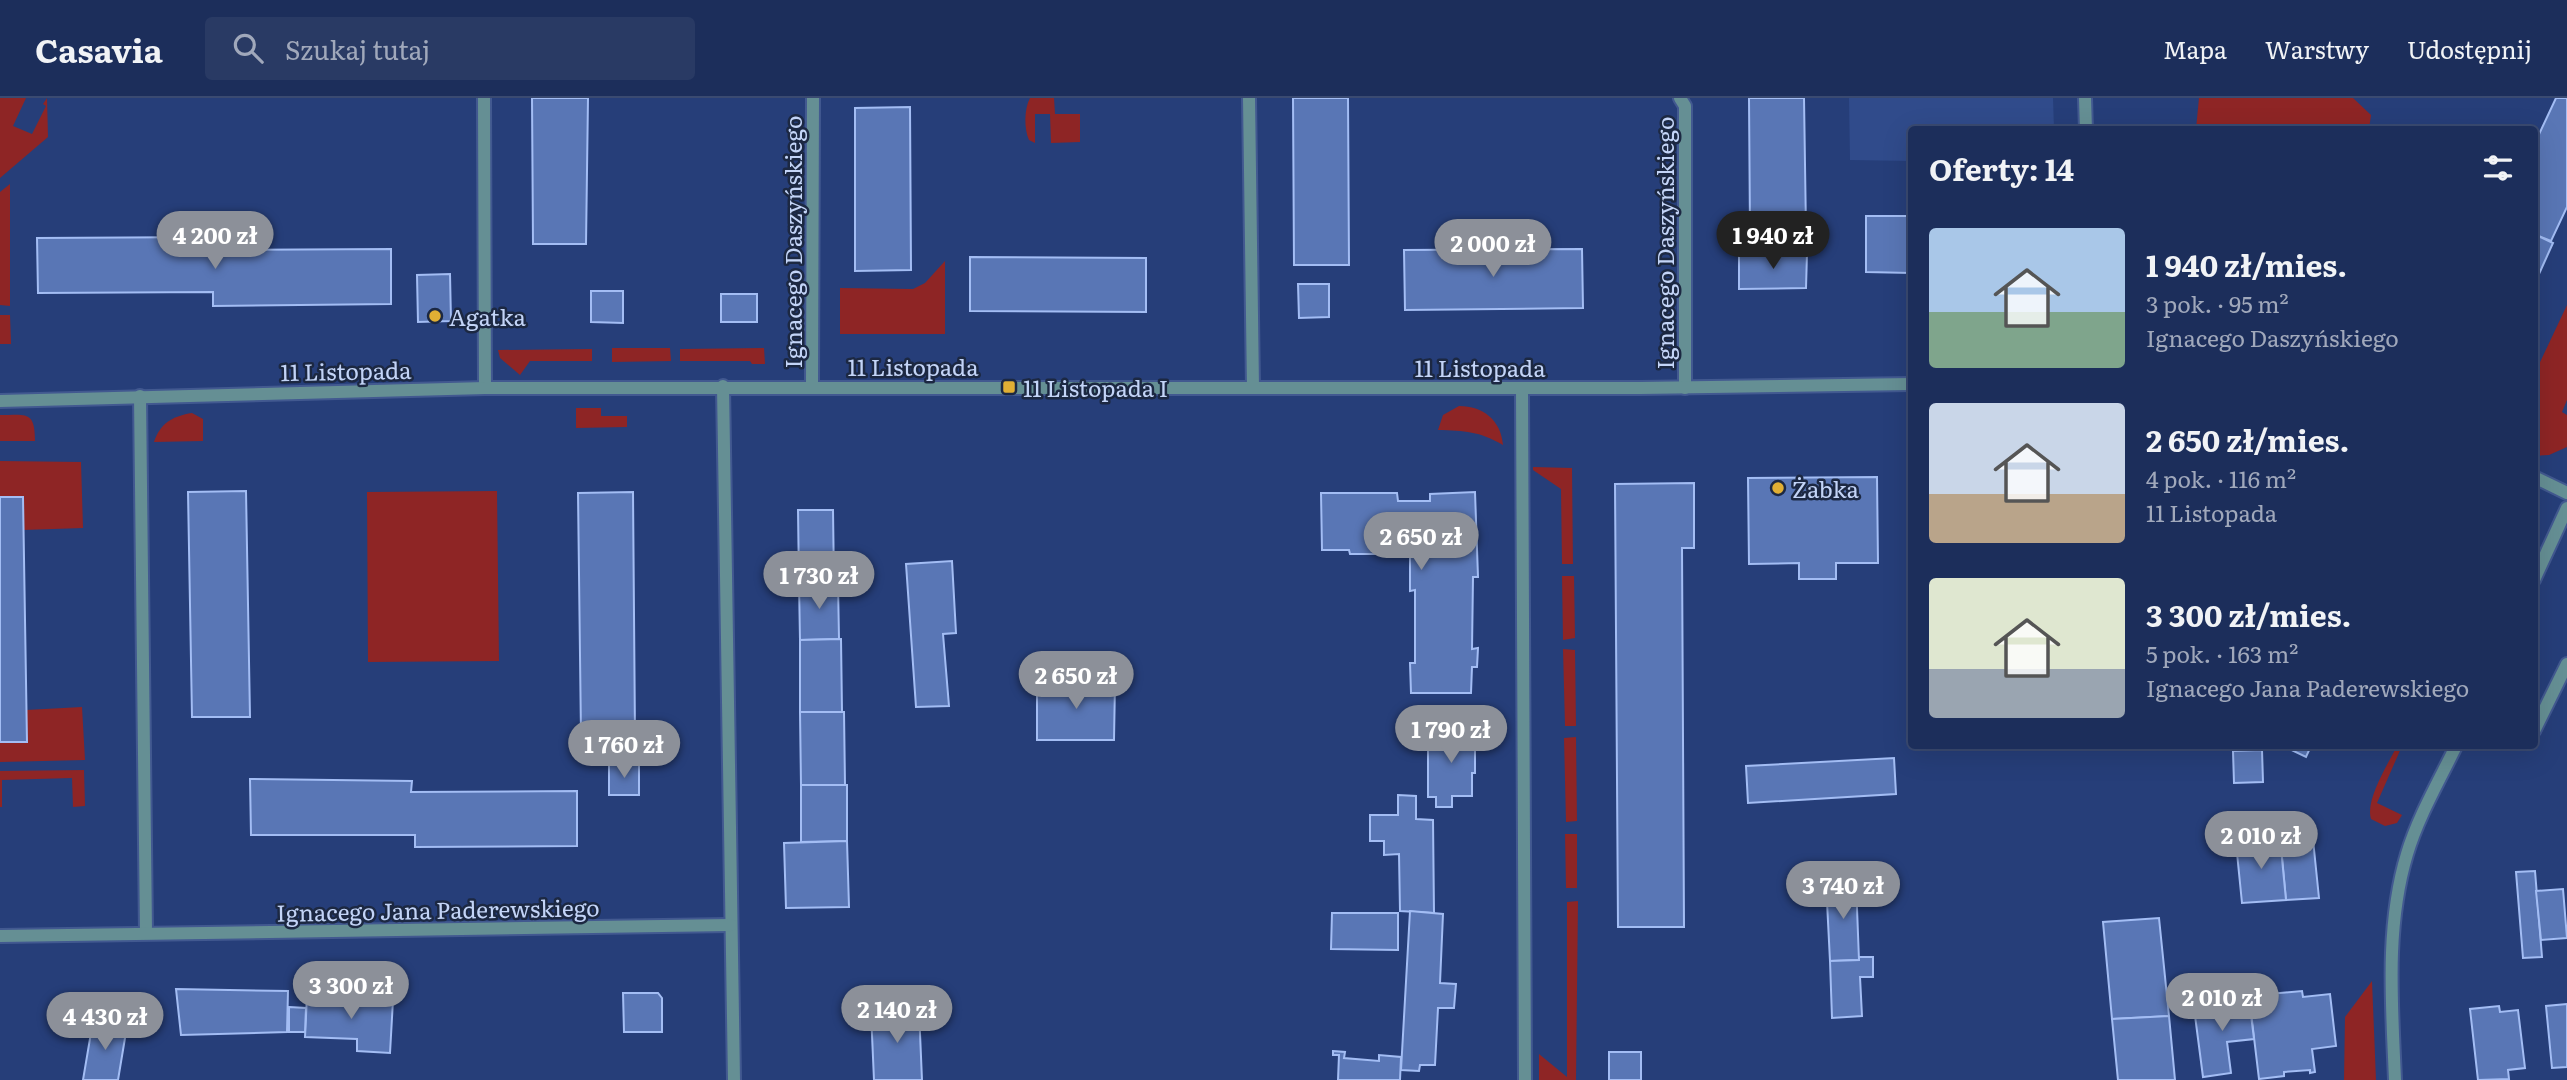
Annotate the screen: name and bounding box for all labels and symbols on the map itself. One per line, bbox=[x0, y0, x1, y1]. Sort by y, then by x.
street label: Ignacego Daszyńskiego bbox=[775, 116, 809, 368]
street label: Ignacego Daszyńskiego bbox=[1647, 117, 1681, 369]
pin: 4 200 zł bbox=[143, 212, 287, 271]
pin: 1 940 zł bbox=[1701, 212, 1845, 271]
pin: 2 000 zł bbox=[1421, 220, 1565, 279]
place label: Agatka bbox=[449, 299, 527, 333]
marker: Agatka bbox=[427, 308, 443, 324]
street label: 11 Listopada bbox=[847, 349, 979, 383]
street label: 11 Listopada bbox=[1414, 350, 1546, 384]
street label: 11 Listopada bbox=[280, 352, 412, 388]
place label: 11 Listopada I bbox=[1023, 370, 1168, 404]
marker: 11 Listopada I bbox=[1001, 379, 1017, 395]
place label: Żabka bbox=[1792, 471, 1859, 505]
marker: Żabka bbox=[1770, 480, 1786, 496]
pin: 2 650 zł bbox=[1349, 512, 1493, 572]
pin: 1 730 zł bbox=[747, 552, 891, 611]
pin: 2 650 zł bbox=[1004, 652, 1148, 711]
pin: 1 790 zł bbox=[1379, 706, 1523, 765]
pin: 1 760 zł bbox=[552, 720, 696, 780]
pin: 2 010 zł bbox=[2189, 812, 2333, 871]
pin: 3 740 zł bbox=[1771, 862, 1915, 921]
street label: Ignacego Jana Paderewskiego bbox=[276, 889, 600, 929]
pin: 3 300 zł bbox=[279, 962, 423, 1021]
pin: 2 010 zł bbox=[2150, 974, 2294, 1033]
pin: 2 140 zł bbox=[825, 986, 969, 1045]
pin: 4 430 zł bbox=[33, 992, 177, 1052]

